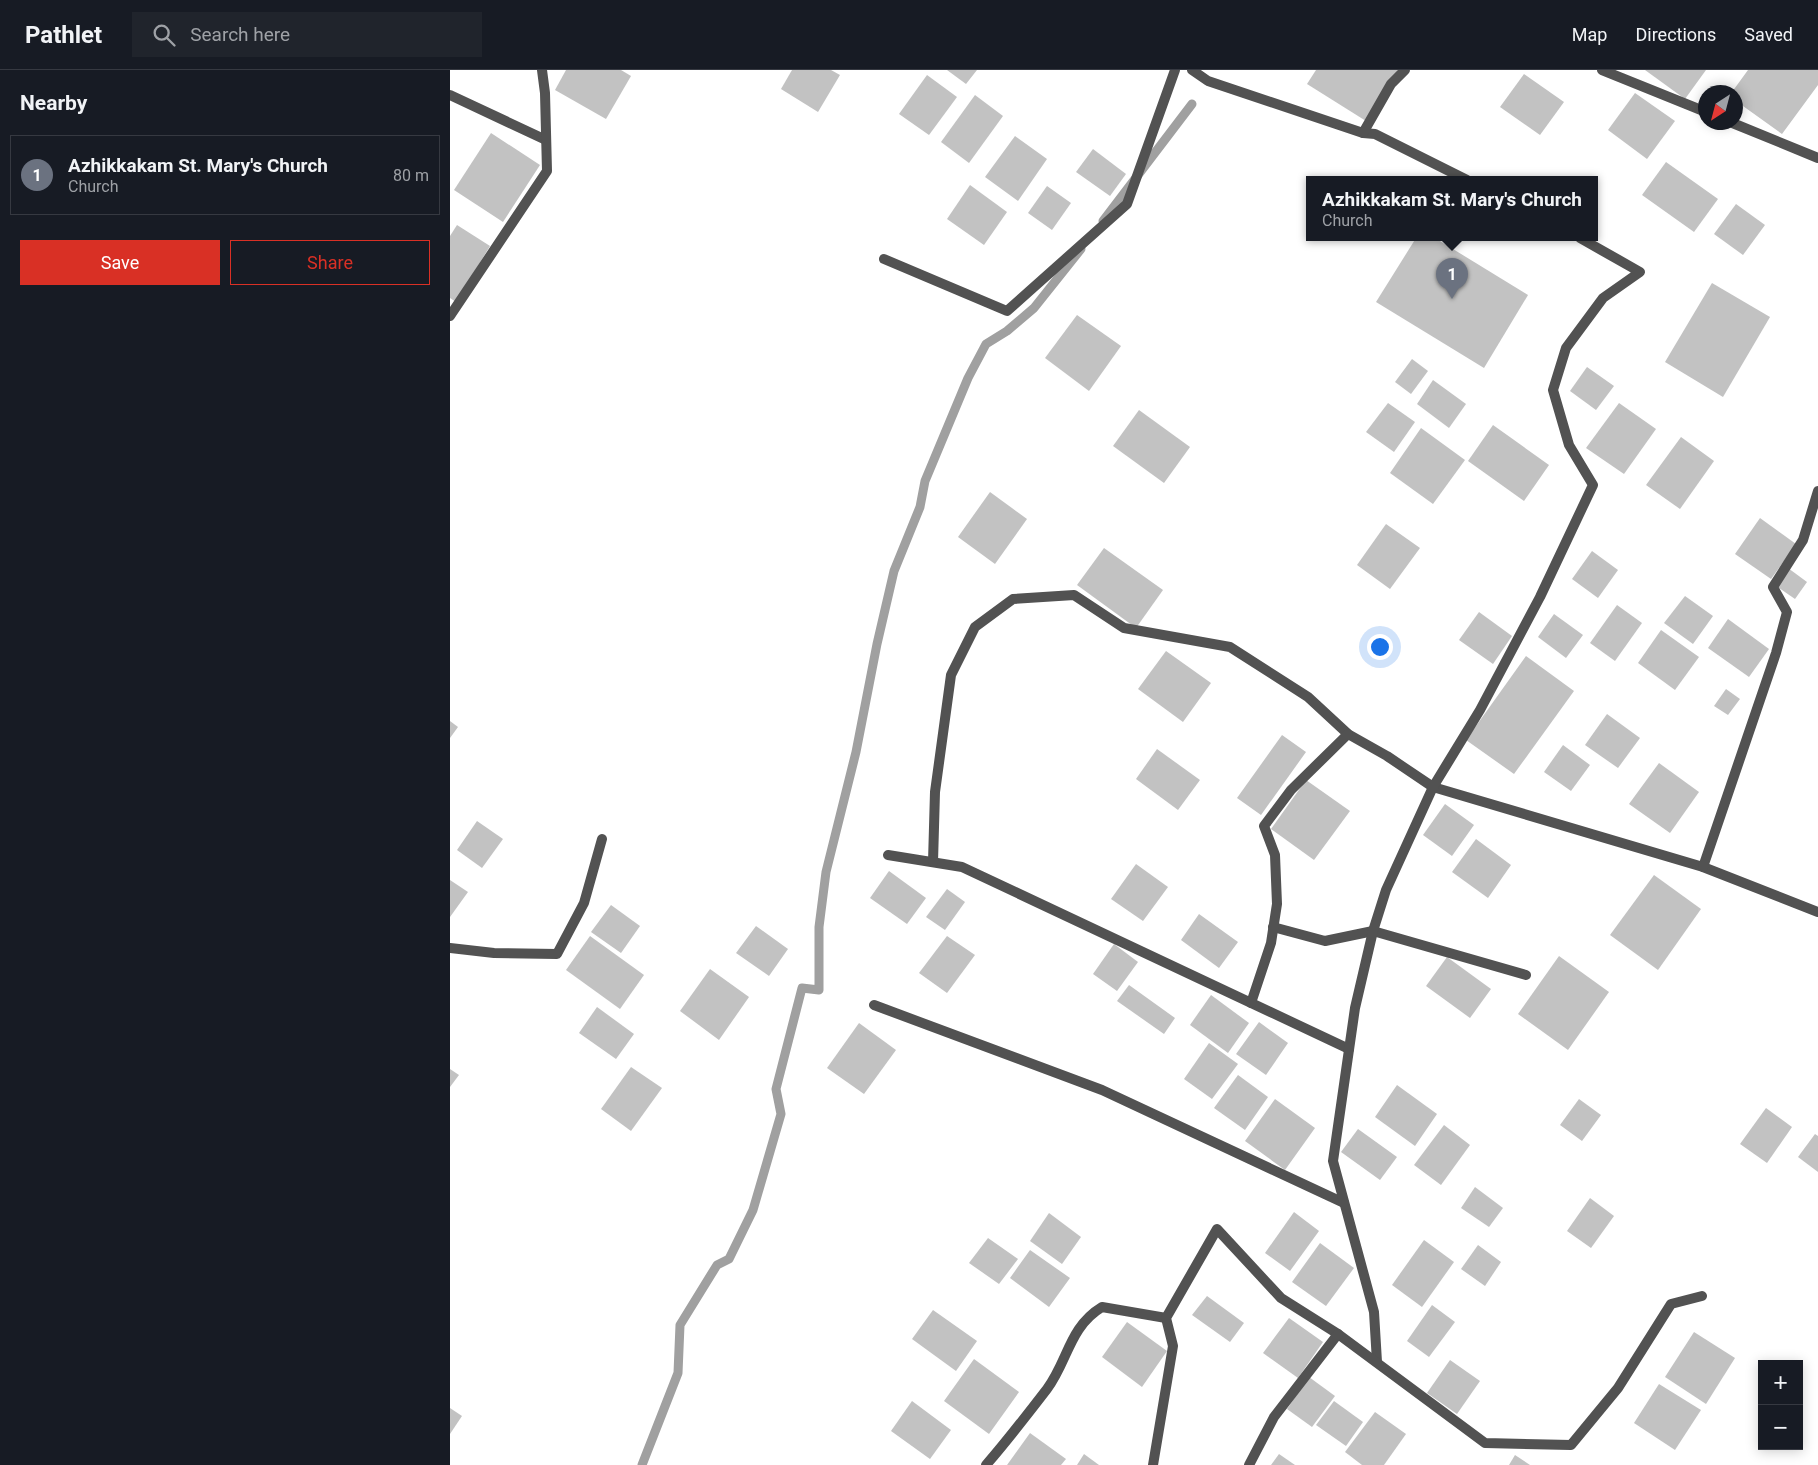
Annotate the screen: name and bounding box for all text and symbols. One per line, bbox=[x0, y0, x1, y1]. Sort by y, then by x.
search box bbox=[132, 12, 482, 57]
text: Pathlet bbox=[25, 21, 102, 49]
icon: search bbox=[150, 21, 178, 49]
text: Search here bbox=[190, 23, 290, 46]
text: Map bbox=[1572, 24, 1607, 45]
text: Directions bbox=[1635, 24, 1716, 45]
text: Saved bbox=[1744, 24, 1793, 45]
north arrow bbox=[1698, 85, 1743, 130]
text: Nearby bbox=[20, 91, 87, 115]
text: Azhikkakam St. Mary's Church bbox=[68, 154, 328, 177]
text: 1 bbox=[32, 166, 42, 185]
text: 80 m bbox=[393, 166, 429, 185]
popup bbox=[1306, 176, 1598, 241]
text: Church bbox=[68, 177, 119, 196]
text: Azhikkakam St. Mary's Church bbox=[1322, 188, 1582, 211]
text: Church bbox=[1322, 211, 1373, 230]
button: Save bbox=[20, 240, 220, 285]
button: Share bbox=[230, 240, 430, 285]
pin: 1 bbox=[1436, 258, 1468, 299]
your location bbox=[1367, 634, 1393, 660]
map controls bbox=[1758, 1360, 1803, 1450]
button: + bbox=[1758, 1360, 1803, 1405]
button: − bbox=[1758, 1405, 1803, 1450]

